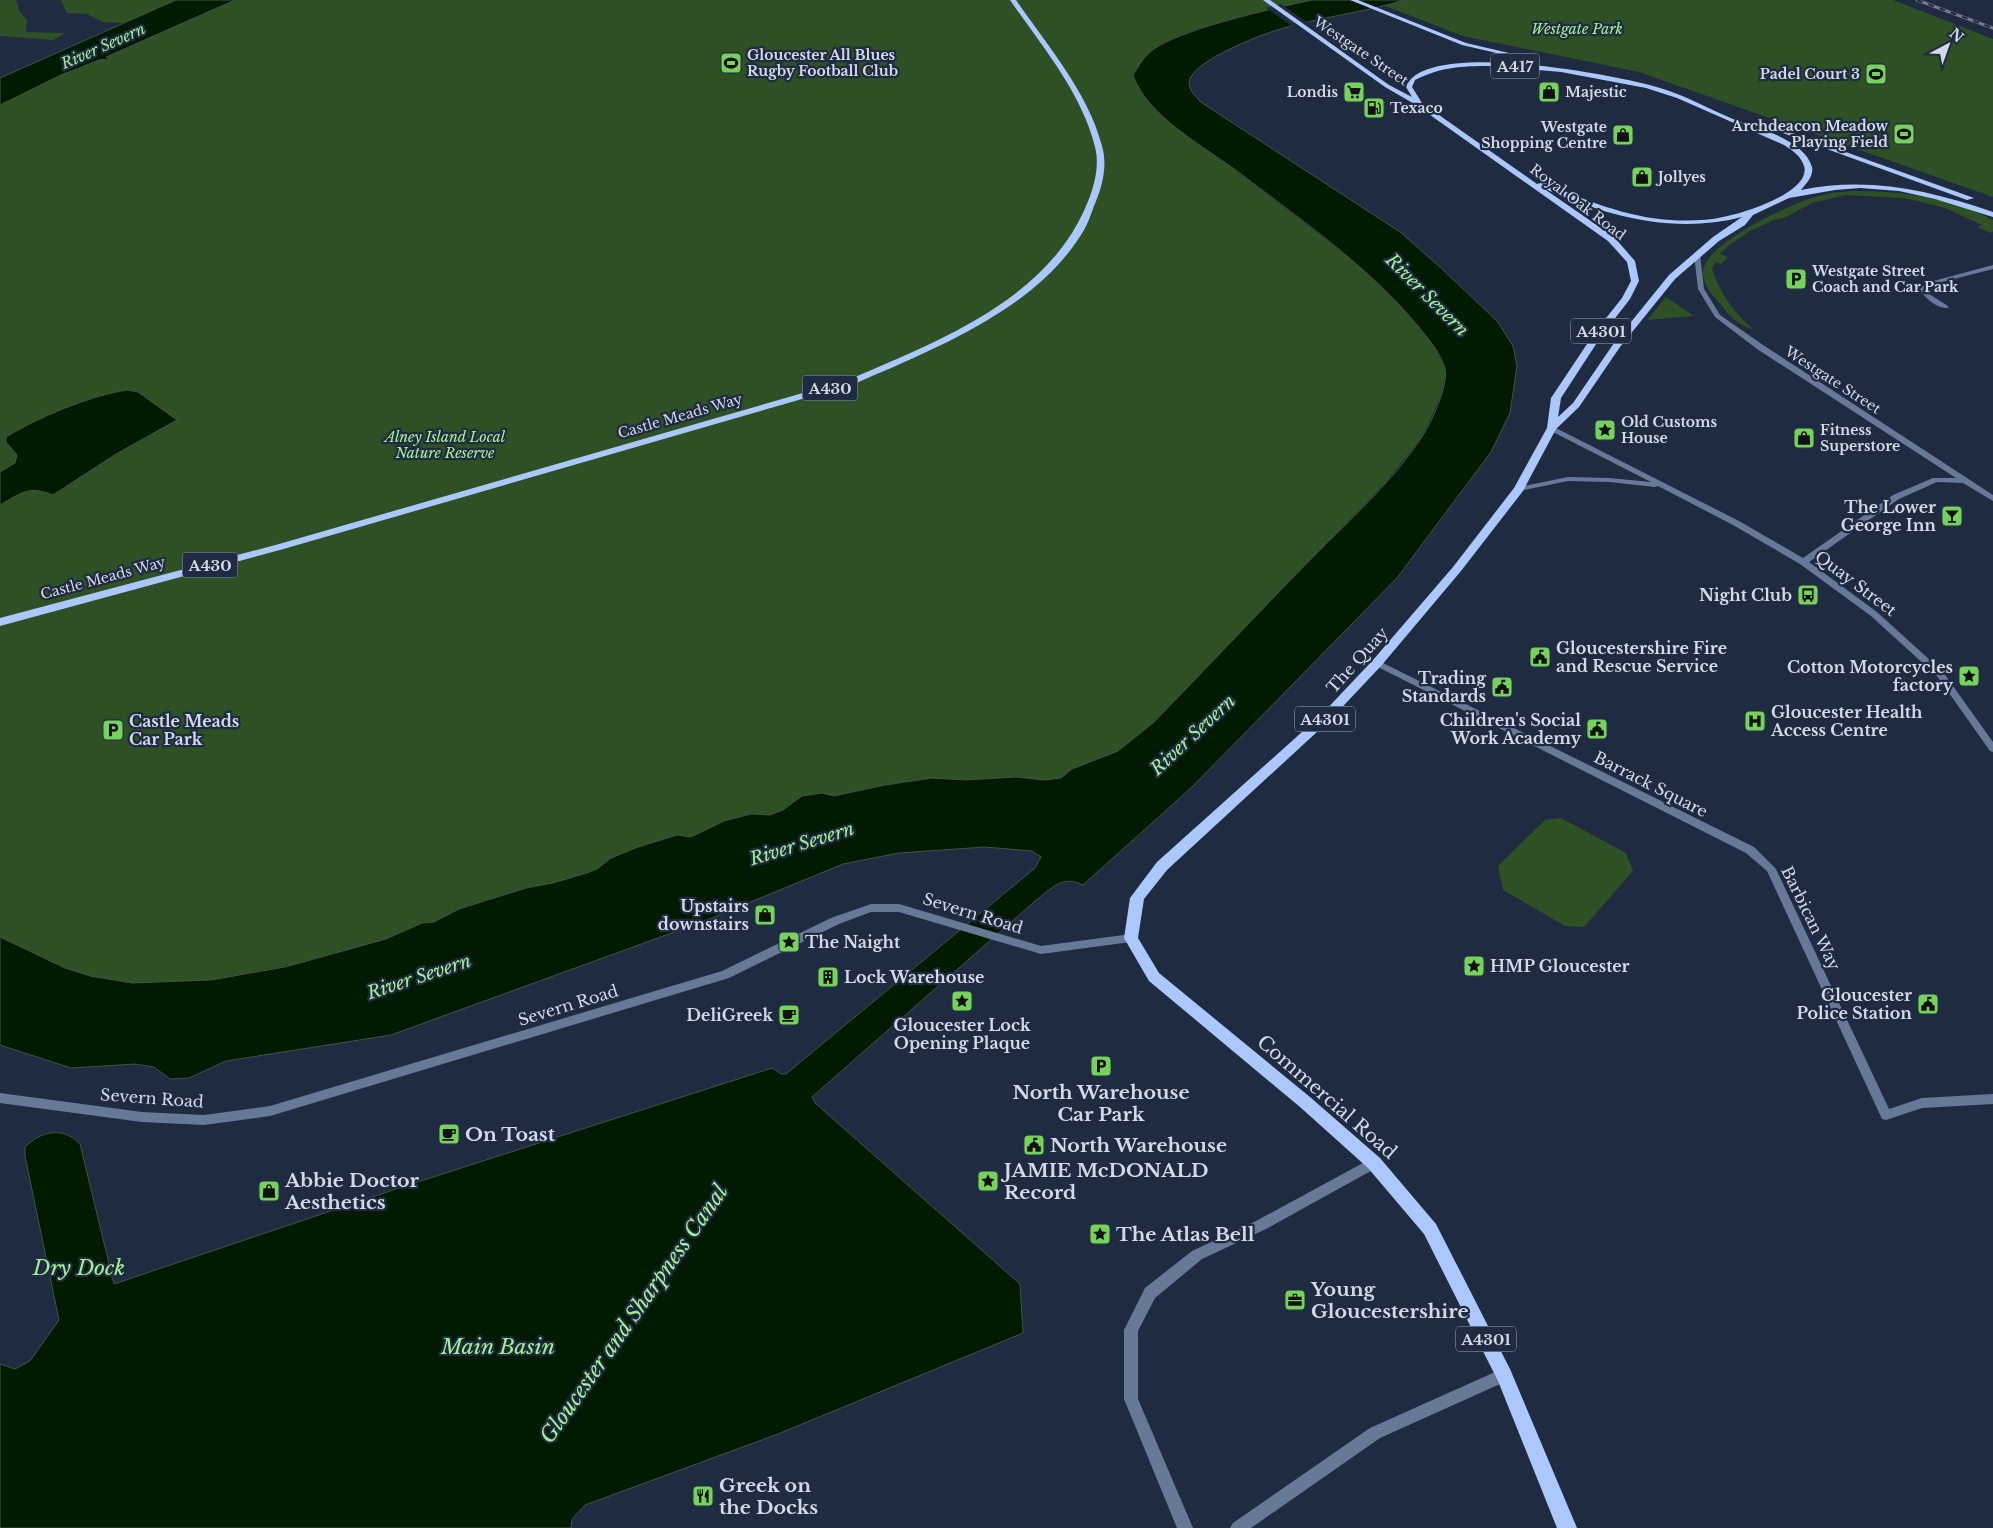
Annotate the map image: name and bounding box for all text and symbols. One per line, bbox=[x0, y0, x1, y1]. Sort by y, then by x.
street label: Westgate Street bbox=[1309, 12, 1412, 90]
water label: River Severn bbox=[57, 19, 148, 73]
park label: Westgate Park bbox=[1531, 20, 1623, 38]
north arrow bbox=[1923, 20, 1973, 70]
text: N bbox=[1946, 24, 1967, 46]
place label: Gloucester All Blues Rugby Football Club bbox=[747, 46, 898, 80]
sports icon: Gloucester All Blues Rugby Football Club bbox=[719, 51, 743, 75]
road number: A417 bbox=[1491, 54, 1539, 78]
sports icon: Padel Court 3 bbox=[1864, 62, 1888, 86]
place label: Padel Court 3 bbox=[1760, 65, 1860, 83]
supermarket icon: Londis bbox=[1342, 80, 1366, 104]
shop icon: Majestic bbox=[1537, 80, 1561, 104]
place label: Londis bbox=[1287, 83, 1338, 101]
place label: Majestic bbox=[1565, 83, 1627, 101]
fuel station icon: Texaco bbox=[1362, 96, 1386, 120]
place label: Texaco bbox=[1390, 99, 1443, 117]
place label: Archdeacon Meadow Playing Field bbox=[1731, 117, 1889, 151]
place label: Westgate Shopping Centre bbox=[1481, 118, 1607, 152]
sports icon: Archdeacon Meadow Playing Field bbox=[1892, 122, 1916, 146]
shop icon: Westgate Shopping Centre bbox=[1611, 123, 1635, 147]
street label: Royal Oak Road bbox=[1526, 160, 1630, 244]
shop icon: Jollyes bbox=[1630, 165, 1654, 189]
place label: Jollyes bbox=[1655, 168, 1706, 186]
water label: River Severn bbox=[1380, 248, 1473, 341]
place label: Westgate Street Coach and Car Park bbox=[1811, 262, 1959, 296]
parking icon: Westgate Street Coach and Car Park bbox=[1784, 267, 1808, 291]
road number: A4301 bbox=[1571, 318, 1631, 344]
street label: Westgate Street bbox=[1781, 342, 1885, 418]
road number: A430 bbox=[802, 376, 858, 400]
street label: Castle Meads Way bbox=[616, 390, 744, 442]
place label: Old Customs House bbox=[1621, 413, 1718, 447]
place icon: Old Customs House bbox=[1593, 418, 1617, 442]
place label: Fitness Superstore bbox=[1820, 421, 1900, 455]
shop icon: Fitness Superstore bbox=[1792, 426, 1816, 450]
park label: Alney Island Local Nature Reserve bbox=[383, 428, 506, 462]
place label: The Lower George Inn bbox=[1841, 497, 1936, 535]
bar icon: The Lower George Inn bbox=[1940, 504, 1964, 528]
street label: Quay Street bbox=[1811, 546, 1901, 620]
road number: A430 bbox=[182, 552, 238, 578]
street label: Castle Meads Way bbox=[38, 553, 168, 603]
bus stop icon: Night Club bbox=[1796, 583, 1820, 607]
place label: Night Club bbox=[1699, 585, 1792, 605]
street label: The Quay bbox=[1322, 622, 1392, 697]
place label: Gloucestershire Fire and Rescue Service bbox=[1556, 638, 1727, 676]
public building icon: Gloucestershire Fire and Rescue Service bbox=[1528, 645, 1552, 669]
place label: Cotton Motorcycles factory bbox=[1787, 657, 1954, 695]
place icon: Cotton Motorcycles factory bbox=[1957, 664, 1981, 688]
place label: Trading Standards bbox=[1402, 668, 1487, 706]
public building icon: Trading Standards bbox=[1490, 675, 1514, 699]
water label: River Severn bbox=[1145, 690, 1240, 781]
place label: Gloucester Health Access Centre bbox=[1770, 702, 1923, 740]
road number: A4301 bbox=[1295, 706, 1355, 732]
hospital icon: Gloucester Health Access Centre bbox=[1743, 709, 1767, 733]
place label: Children's Social Work Academy bbox=[1440, 710, 1582, 748]
place label: Castle Meads Car Park bbox=[129, 711, 239, 749]
public building icon: Children's Social Work Academy bbox=[1585, 717, 1609, 741]
parking icon: Castle Meads Car Park bbox=[101, 718, 125, 742]
street label: Barrack Square bbox=[1591, 747, 1711, 821]
water label: River Severn bbox=[746, 818, 857, 871]
street label: Barbican Way bbox=[1777, 863, 1845, 974]
street label: Severn Road bbox=[920, 888, 1026, 938]
place label: Upstairs downstairs bbox=[658, 896, 749, 934]
shop icon: Upstairs downstairs bbox=[753, 903, 777, 927]
place icon: The Naight bbox=[777, 930, 801, 954]
place label: The Naight bbox=[805, 932, 901, 952]
water label: River Severn bbox=[363, 950, 474, 1004]
place icon: HMP Gloucester bbox=[1462, 954, 1486, 978]
place label: HMP Gloucester bbox=[1490, 956, 1630, 976]
building icon: Lock Warehouse bbox=[816, 965, 840, 989]
place label: Lock Warehouse bbox=[844, 967, 984, 987]
street label: Severn Road bbox=[515, 980, 621, 1030]
place label: Gloucester Police Station bbox=[1796, 985, 1912, 1023]
place icon: Gloucester Lock Opening Plaque bbox=[950, 989, 974, 1013]
public building icon: Gloucester Police Station bbox=[1916, 992, 1940, 1016]
cafe icon: DeliGreek bbox=[777, 1003, 801, 1027]
place label: DeliGreek bbox=[686, 1005, 773, 1025]
place label: Gloucester Lock Opening Plaque bbox=[893, 1015, 1031, 1053]
street label: Commercial Road bbox=[1252, 1030, 1402, 1164]
parking icon: North Warehouse Car Park bbox=[1089, 1054, 1113, 1078]
place label: North Warehouse Car Park bbox=[1012, 1081, 1190, 1126]
street label: Severn Road bbox=[100, 1084, 205, 1112]
cafe icon: On Toast bbox=[437, 1122, 461, 1146]
place label: On Toast bbox=[465, 1123, 556, 1146]
public building icon: North Warehouse bbox=[1022, 1133, 1046, 1157]
place label: North Warehouse bbox=[1050, 1134, 1227, 1157]
place label: JAMIE McDONALD Record bbox=[1000, 1159, 1208, 1204]
place label: Abbie Doctor Aesthetics bbox=[284, 1169, 420, 1214]
place icon: JAMIE McDONALD Record bbox=[976, 1169, 1000, 1193]
shop icon: Abbie Doctor Aesthetics bbox=[257, 1179, 281, 1203]
water label: Gloucester and Sharpness Canal bbox=[534, 1179, 734, 1448]
place icon: The Atlas Bell bbox=[1088, 1222, 1112, 1246]
place label: The Atlas Bell bbox=[1116, 1223, 1255, 1246]
water label: Dry Dock bbox=[32, 1255, 125, 1281]
place label: Young Gloucestershire bbox=[1310, 1278, 1469, 1323]
office icon: Young Gloucestershire bbox=[1283, 1288, 1307, 1312]
road number: A4301 bbox=[1456, 1326, 1516, 1352]
water label: Main Basin bbox=[440, 1334, 555, 1360]
place label: Greek on the Docks bbox=[719, 1474, 818, 1519]
restaurant icon: Greek on the Docks bbox=[691, 1484, 715, 1508]

